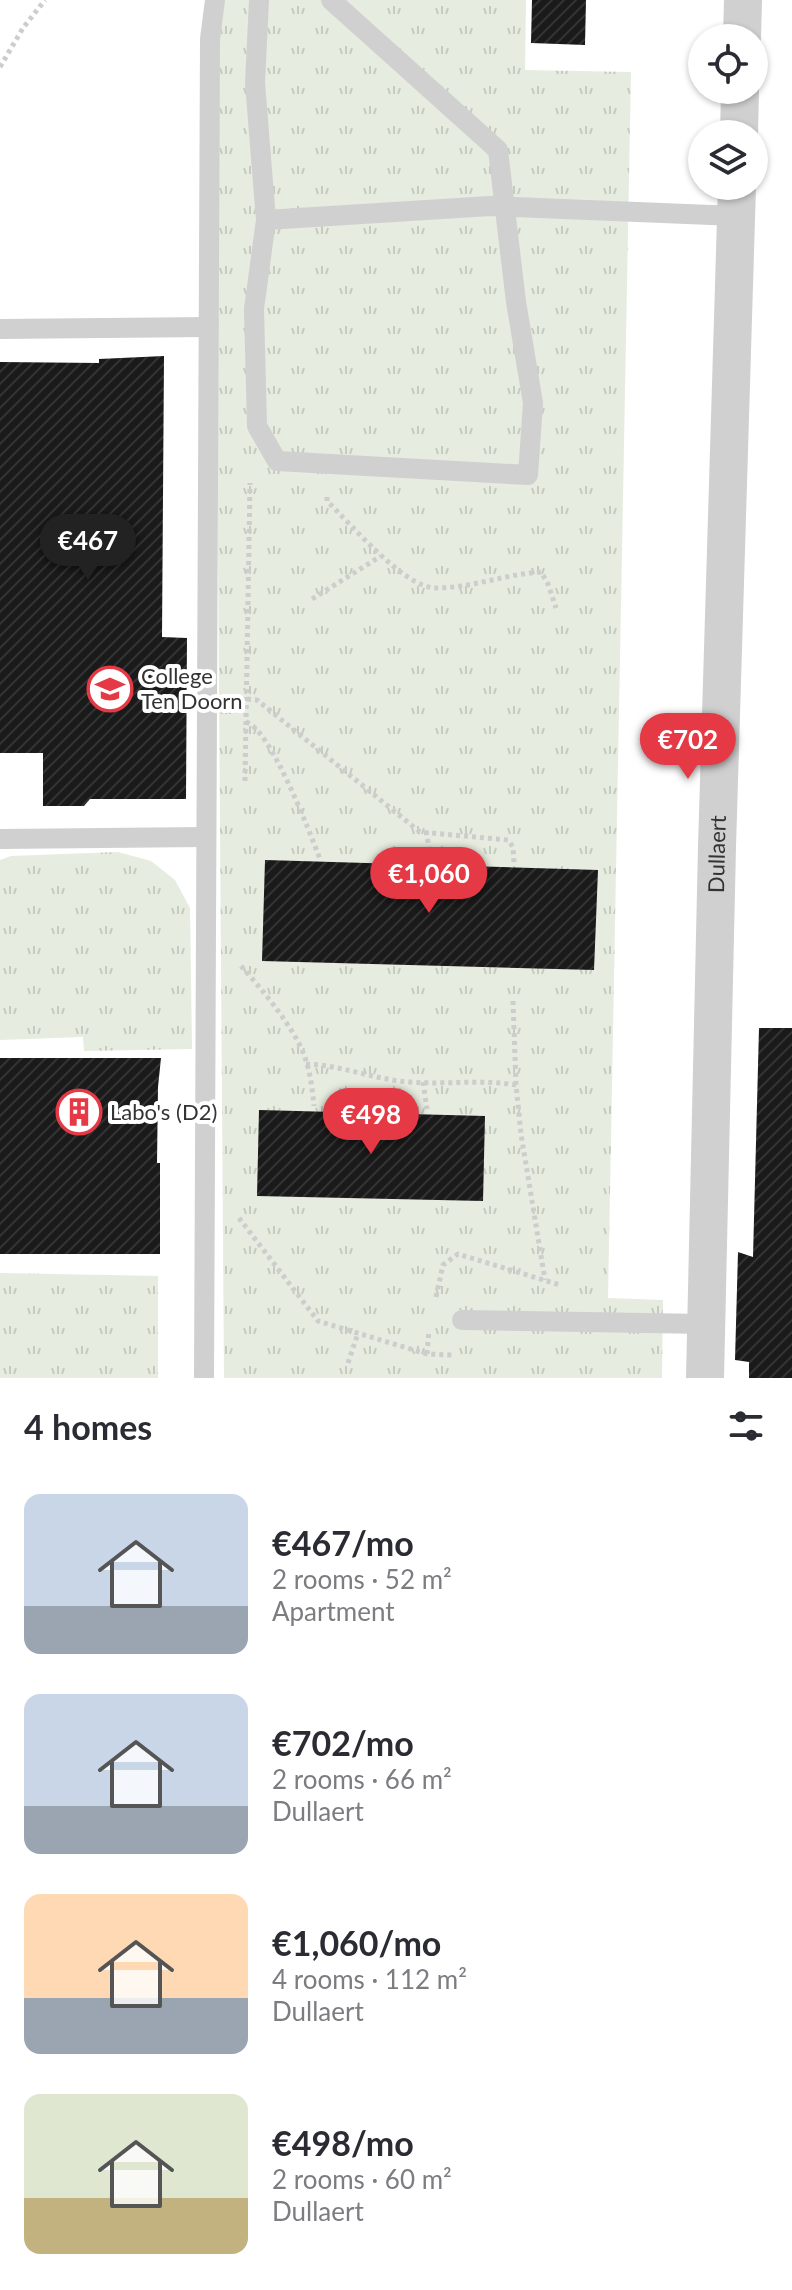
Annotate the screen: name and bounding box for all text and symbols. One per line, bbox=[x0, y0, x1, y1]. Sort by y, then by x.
map controls bbox=[688, 24, 768, 200]
button: locate bbox=[688, 24, 768, 104]
button: layers bbox=[688, 120, 768, 200]
pin: €467 bbox=[41, 514, 135, 582]
text: €467 bbox=[58, 524, 118, 556]
place label: College Ten Doorn bbox=[141, 662, 243, 714]
school or university icon: College Ten Doorn bbox=[86, 665, 134, 713]
pin: €702 bbox=[641, 713, 735, 781]
text: €702 bbox=[658, 723, 718, 755]
street label: Dullaert bbox=[702, 815, 731, 893]
pin: €1,060 bbox=[364, 847, 494, 915]
text: €1,060 bbox=[388, 857, 470, 889]
building icon: Labo's (D2) bbox=[55, 1088, 103, 1136]
pin: €498 bbox=[324, 1088, 418, 1156]
place label: Labo's (D2) bbox=[110, 1098, 217, 1125]
text: €498 bbox=[341, 1098, 401, 1130]
icon: filters bbox=[724, 1404, 768, 1448]
text: 4 homes bbox=[24, 1406, 152, 1447]
text: €467/mo bbox=[272, 1522, 414, 1563]
icon: home bbox=[88, 1526, 184, 1622]
text: 2 rooms · 52 m² bbox=[272, 1563, 452, 1595]
text: Apartment bbox=[272, 1595, 395, 1627]
text: €702/mo bbox=[272, 1722, 414, 1763]
icon: home bbox=[88, 1726, 184, 1822]
text: 2 rooms · 66 m² bbox=[272, 1763, 452, 1795]
text: Dullaert bbox=[272, 1795, 364, 1827]
text: €1,060/mo bbox=[272, 1922, 441, 1963]
icon: home bbox=[88, 1926, 184, 2022]
text: 4 rooms · 112 m² bbox=[272, 1963, 467, 1995]
text: Dullaert bbox=[272, 1995, 364, 2027]
text: €498/mo bbox=[272, 2122, 414, 2163]
icon: home bbox=[88, 2126, 184, 2222]
text: 2 rooms · 60 m² bbox=[272, 2163, 452, 2195]
text: Dullaert bbox=[272, 2195, 364, 2227]

